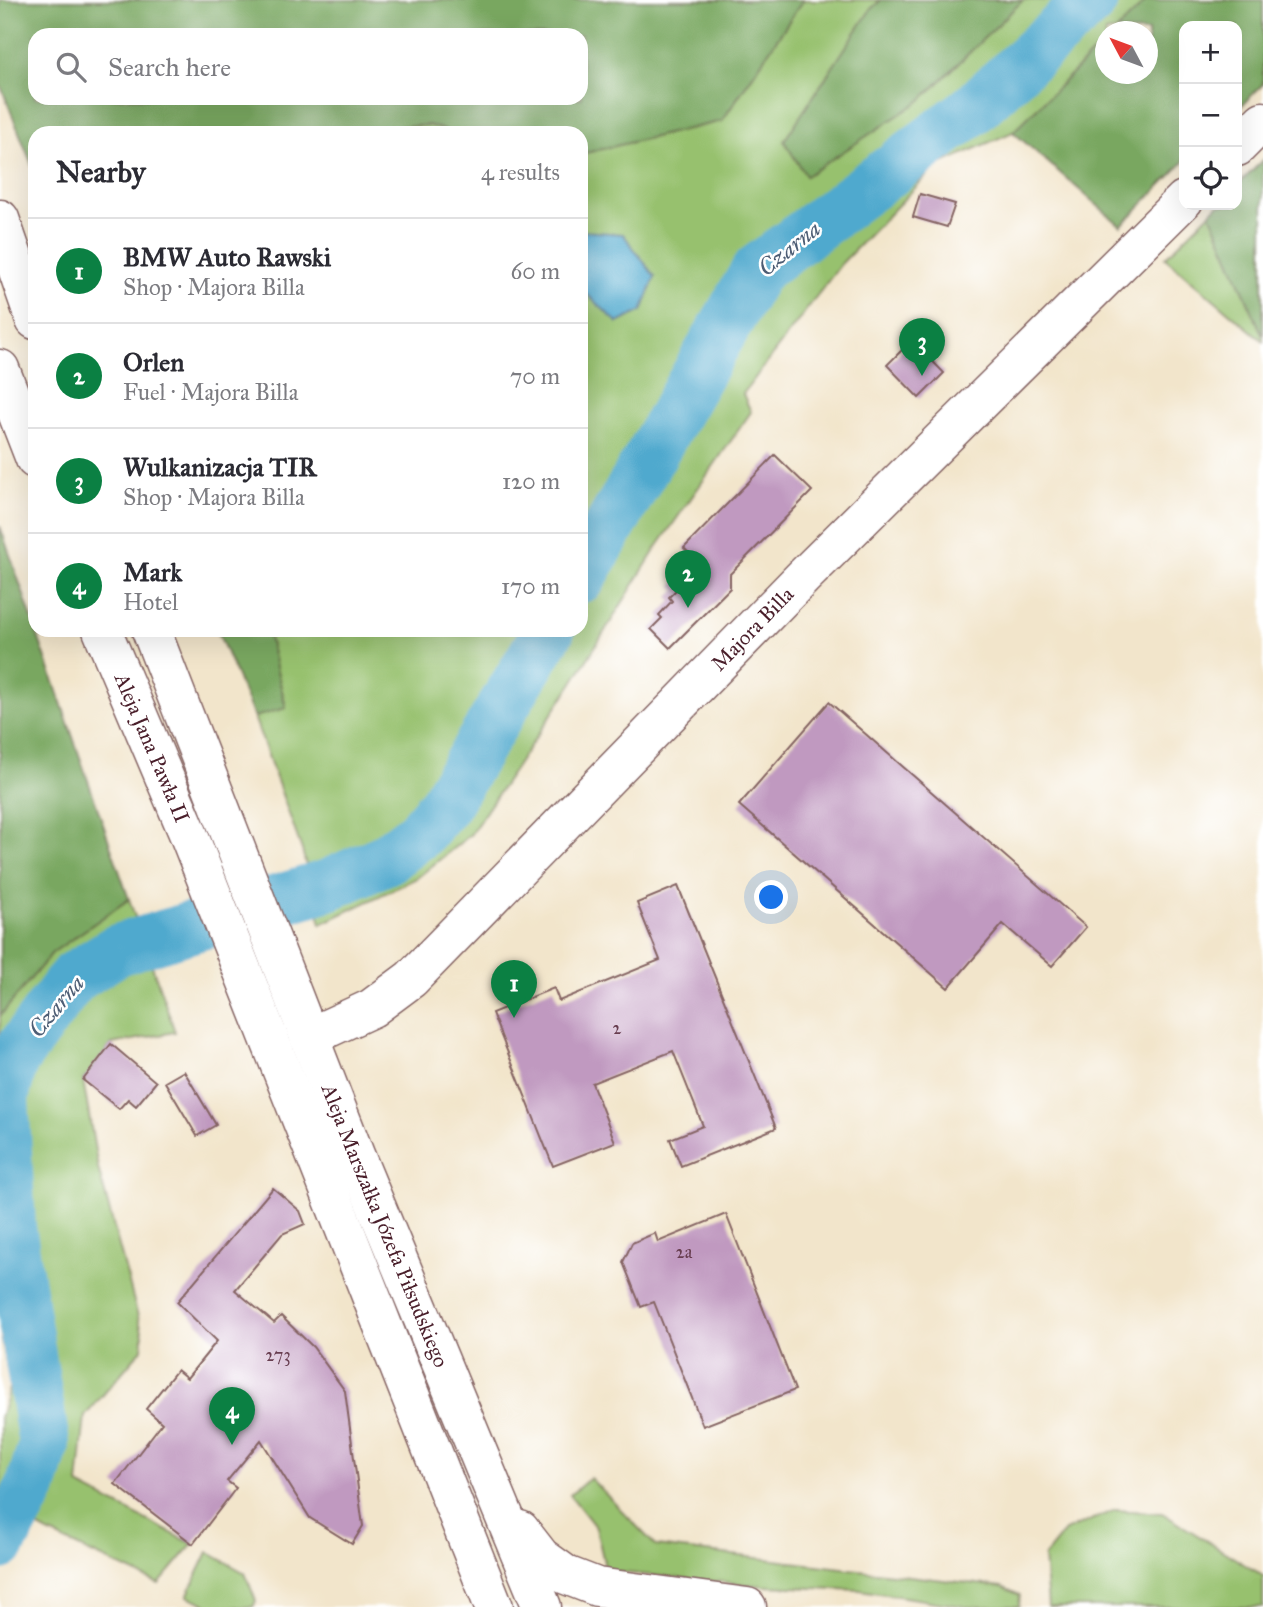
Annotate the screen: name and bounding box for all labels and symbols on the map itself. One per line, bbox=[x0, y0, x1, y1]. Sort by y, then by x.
north arrow bbox=[1095, 21, 1158, 84]
water label: Czarna bbox=[752, 214, 826, 282]
pin: 3 bbox=[899, 318, 945, 376]
pin: 2 bbox=[665, 550, 711, 608]
street label: Majora Billa bbox=[706, 581, 799, 676]
street label: Aleja Jana Pawła II bbox=[108, 668, 195, 827]
your location bbox=[754, 880, 788, 914]
pin: 1 bbox=[491, 960, 537, 1018]
water label: Czarna bbox=[22, 969, 90, 1043]
house number: 2 bbox=[613, 1017, 622, 1039]
street label: Aleja Marszałka Józefa Piłsudskiego bbox=[315, 1079, 454, 1371]
house number: 2a bbox=[676, 1241, 693, 1263]
house number: 273 bbox=[265, 1344, 291, 1366]
pin: 4 bbox=[209, 1387, 255, 1445]

